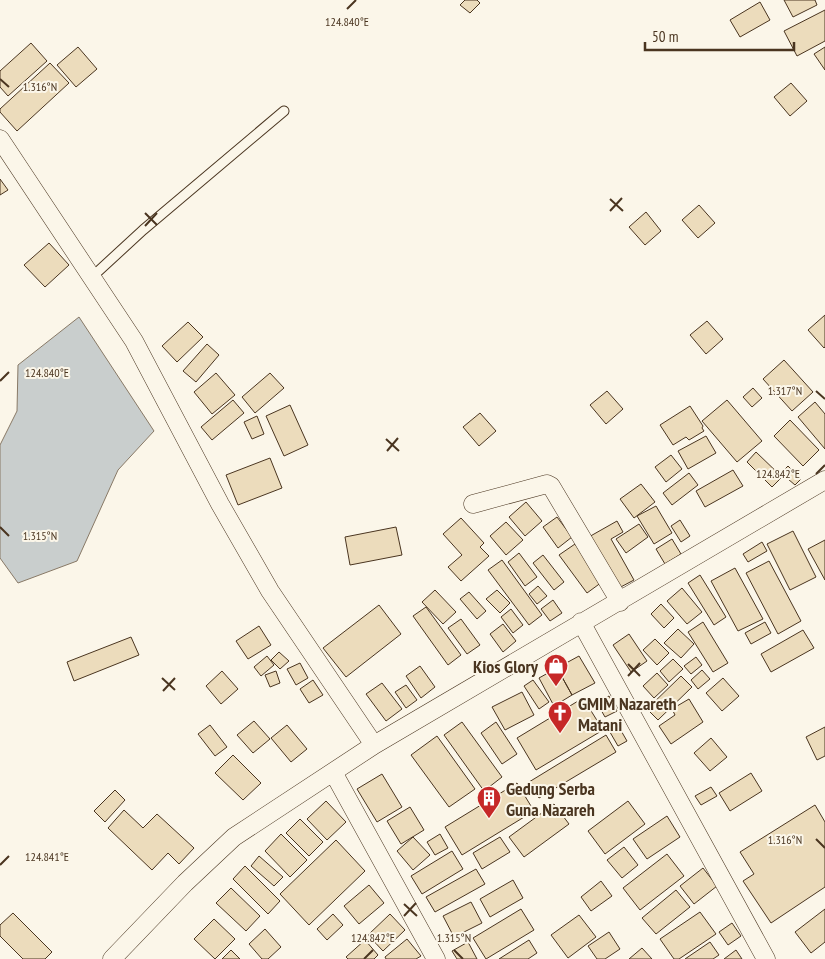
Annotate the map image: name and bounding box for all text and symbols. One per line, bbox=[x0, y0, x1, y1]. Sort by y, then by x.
text: 124.840°E bbox=[325, 14, 369, 29]
scale bar bbox=[645, 20, 794, 52]
text: 50 m bbox=[652, 27, 678, 46]
text: 1.316°N bbox=[23, 79, 57, 94]
text: 124.840°E bbox=[25, 365, 69, 380]
text: 1.317°N bbox=[768, 383, 802, 398]
text: 124.842°E bbox=[756, 466, 800, 481]
text: 1.315°N bbox=[23, 528, 57, 543]
shop icon: Kios Glory bbox=[543, 653, 569, 687]
place label: Kios Glory bbox=[473, 655, 539, 678]
place label: GMIM Nazareth Matani bbox=[578, 692, 677, 736]
church icon: GMIM Nazareth Matani bbox=[547, 700, 573, 734]
place label: Gedung Serba Guna Nazareh bbox=[506, 777, 595, 821]
building icon: Gedung Serba Guna Nazareh bbox=[476, 785, 502, 819]
text: 1.316°N bbox=[768, 832, 802, 847]
text: 124.841°E bbox=[25, 849, 69, 864]
text: 124.842°E bbox=[351, 930, 395, 945]
text: 1.315°N bbox=[437, 930, 471, 945]

